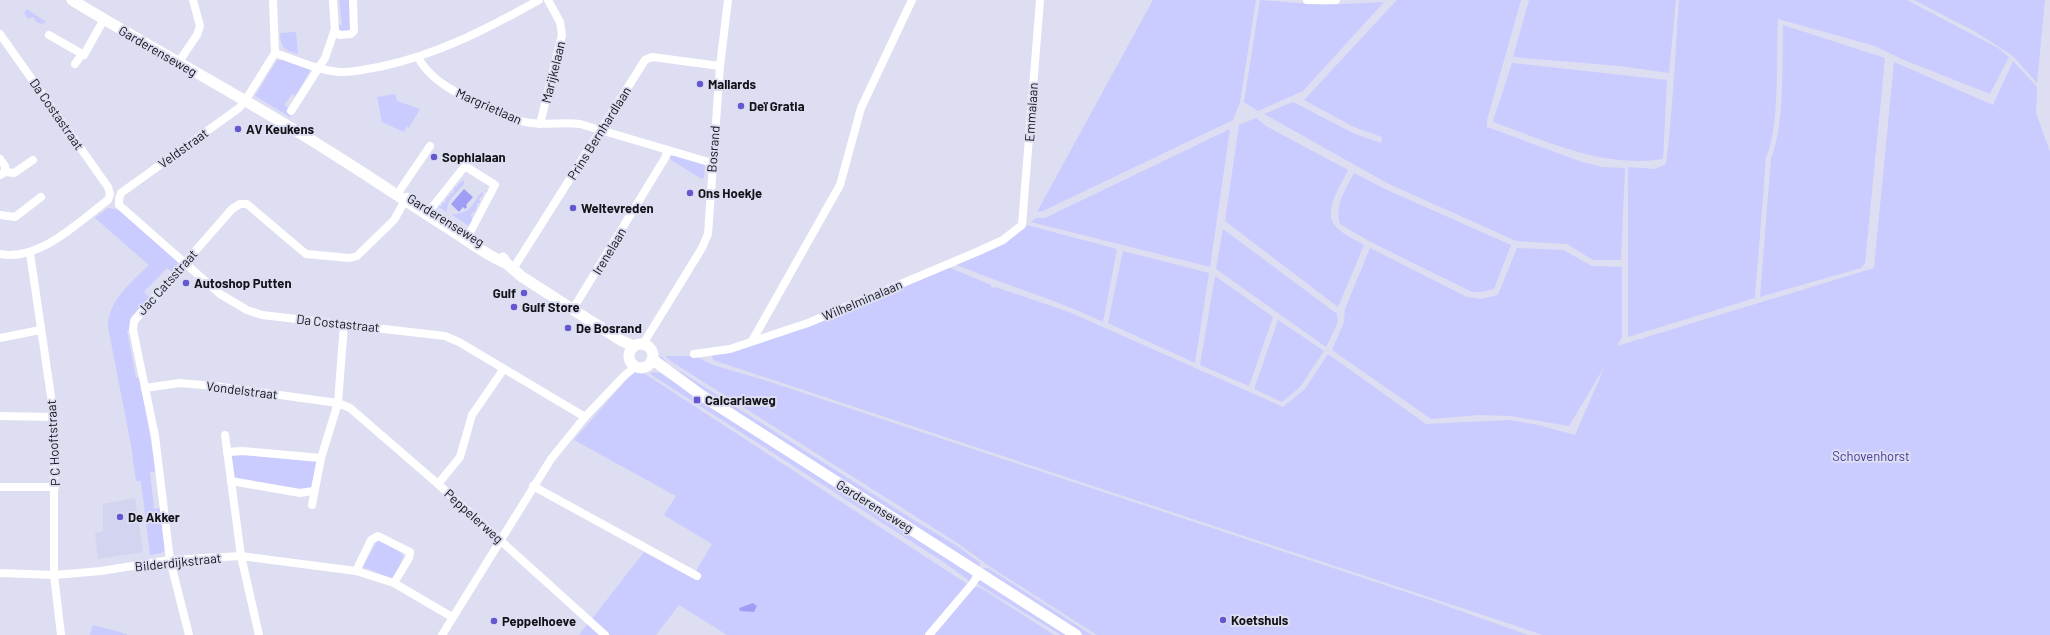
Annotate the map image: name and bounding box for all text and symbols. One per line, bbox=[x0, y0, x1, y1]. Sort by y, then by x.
street label: Garderenseweg bbox=[116, 22, 200, 80]
street label: Marijkelaan bbox=[538, 39, 568, 105]
street label: Da Costastraat bbox=[27, 75, 87, 153]
place label: Mallards bbox=[708, 76, 757, 92]
marker: Mallards bbox=[695, 79, 705, 89]
street label: Emmalaan bbox=[1021, 82, 1041, 142]
street label: Prins Bernhardlaan bbox=[564, 83, 634, 183]
street label: Margrietlaan bbox=[454, 84, 524, 128]
place label: Deï Gratia bbox=[749, 98, 805, 114]
marker: Deï Gratia bbox=[736, 101, 746, 111]
place label: AV Keukens bbox=[246, 121, 315, 137]
marker: AV Keukens bbox=[233, 124, 243, 134]
street label: Veldstraat bbox=[155, 125, 211, 171]
street label: Bosrand bbox=[703, 125, 723, 173]
place label: Sophialaan bbox=[442, 149, 506, 165]
marker: Sophialaan bbox=[429, 152, 439, 162]
place label: Ons Hoekje bbox=[698, 185, 762, 201]
marker: Ons Hoekje bbox=[685, 188, 695, 198]
street label: Garderenseweg bbox=[404, 190, 488, 250]
place label: Weltevreden bbox=[581, 200, 654, 216]
marker: Weltevreden bbox=[568, 203, 578, 213]
street label: Irenelaan bbox=[589, 225, 629, 277]
street label: Jac Catsstraat bbox=[134, 246, 200, 318]
place label: Autoshop Putten bbox=[194, 275, 292, 291]
street label: Wilhelminalaan bbox=[819, 276, 905, 324]
marker: Autoshop Putten bbox=[181, 278, 191, 288]
place label: Gulf bbox=[493, 285, 516, 301]
marker: Gulf bbox=[519, 288, 529, 298]
place label: Gulf Store bbox=[522, 299, 580, 315]
marker: Gulf Store bbox=[509, 302, 519, 312]
street label: Da Costastraat bbox=[296, 311, 380, 335]
place label: De Bosrand bbox=[576, 320, 642, 336]
marker: De Bosrand bbox=[563, 323, 573, 333]
street label: Vondelstraat bbox=[205, 378, 279, 402]
place label: Calcariaweg bbox=[705, 392, 776, 408]
marker: Calcariaweg bbox=[692, 395, 702, 405]
street label: P C Hooftstraat bbox=[43, 399, 63, 487]
park label: Schovenhorst bbox=[1832, 448, 1910, 464]
street label: Garderenseweg bbox=[833, 476, 917, 536]
street label: Peppelerweg bbox=[441, 485, 507, 547]
place label: De Akker bbox=[128, 509, 180, 525]
marker: De Akker bbox=[115, 512, 125, 522]
street label: Bilderdijkstraat bbox=[134, 550, 222, 574]
place label: Koetshuis bbox=[1231, 612, 1289, 628]
place label: Peppelhoeve bbox=[502, 613, 576, 629]
marker: Koetshuis bbox=[1218, 615, 1228, 625]
marker: Peppelhoeve bbox=[489, 616, 499, 626]

